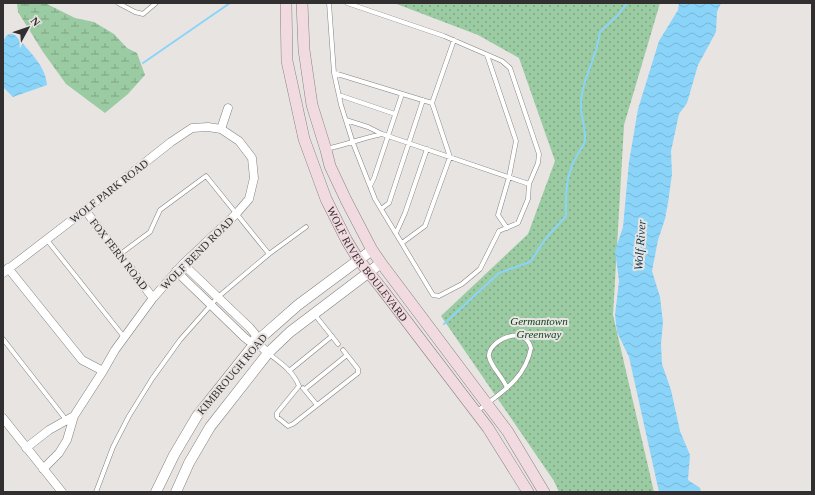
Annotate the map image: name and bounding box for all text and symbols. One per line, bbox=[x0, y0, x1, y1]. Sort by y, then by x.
north arrow bbox=[8, 8, 48, 48]
text: N bbox=[29, 15, 43, 29]
street label: WOLF PARK ROAD bbox=[67, 157, 151, 225]
street label: WOLF RIVER BOULEVARD bbox=[325, 204, 410, 324]
street label: WOLF BEND ROAD bbox=[158, 214, 236, 292]
street label: FOX FERN ROAD bbox=[88, 216, 150, 292]
water label: Wolf River bbox=[631, 219, 649, 271]
park label: Germantown Greenway bbox=[510, 315, 568, 340]
street label: KIMBROUGH ROAD bbox=[195, 331, 269, 417]

